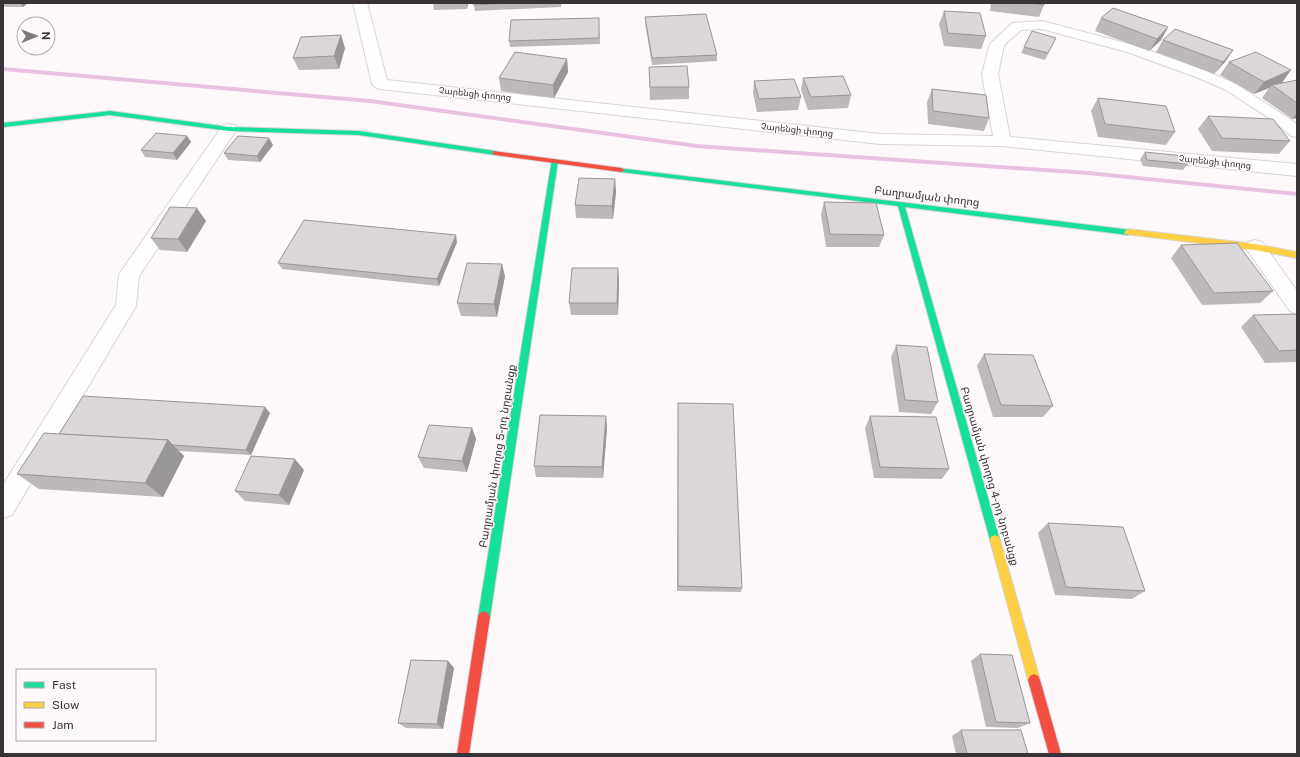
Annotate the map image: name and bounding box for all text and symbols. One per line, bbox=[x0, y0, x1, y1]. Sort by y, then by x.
north arrow bbox=[16, 16, 56, 56]
text: N bbox=[40, 31, 52, 40]
street label: Չարենցի փողոց bbox=[438, 84, 512, 103]
street label: Չարենցի փողոց bbox=[760, 120, 834, 139]
street label: Չարենցի փողոց bbox=[1178, 152, 1252, 171]
street label: Բաղրամյան փողոց bbox=[874, 184, 980, 209]
street label: Բաղրամյան փողոց 5-րդ նրբանցք bbox=[477, 363, 518, 549]
street label: Բաղրամյան փողոց 4-րդ նրբանցք bbox=[958, 385, 1021, 567]
legend bbox=[16, 669, 156, 741]
text: Fast bbox=[52, 678, 77, 692]
text: Slow bbox=[52, 698, 80, 712]
text: Jam bbox=[52, 718, 74, 732]

